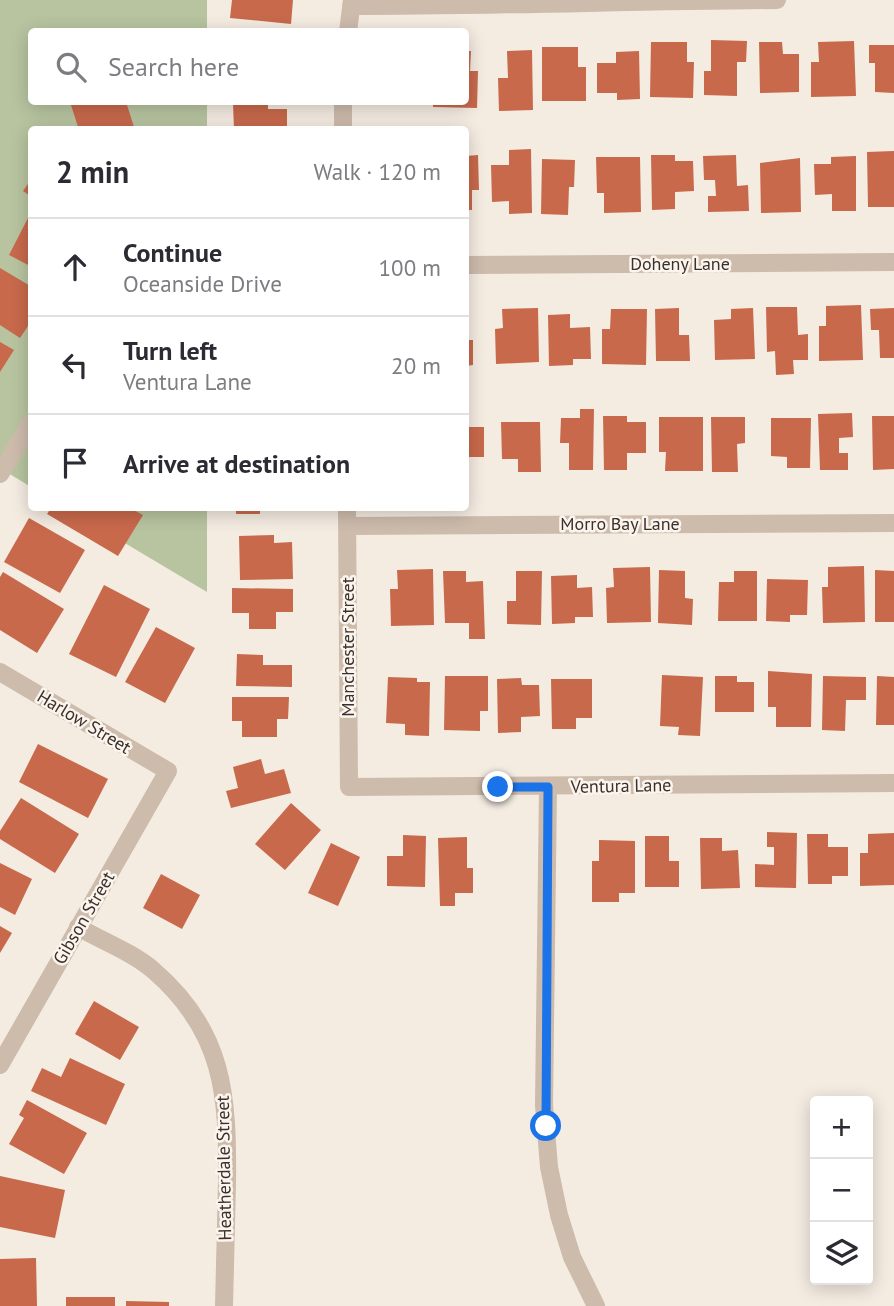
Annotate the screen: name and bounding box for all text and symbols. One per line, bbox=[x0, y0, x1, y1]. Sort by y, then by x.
search box bbox=[28, 28, 469, 105]
icon: search bbox=[52, 48, 90, 86]
text: Search here bbox=[108, 50, 239, 83]
text: 2 min bbox=[56, 152, 129, 191]
text: Walk · 120 m bbox=[314, 157, 441, 186]
text: Continue bbox=[123, 236, 222, 269]
icon: ahead bbox=[56, 248, 94, 286]
street label: Doheny Lane bbox=[630, 252, 730, 275]
text: 100 m bbox=[379, 253, 441, 282]
text: Oceanside Drive bbox=[123, 269, 282, 298]
text: Turn left bbox=[123, 334, 217, 367]
icon: left bbox=[56, 346, 94, 384]
text: 20 m bbox=[391, 351, 441, 380]
text: Ventura Lane bbox=[123, 367, 252, 396]
icon: arrive bbox=[56, 444, 94, 482]
text: Arrive at destination bbox=[123, 447, 350, 480]
street label: Morro Bay Lane bbox=[560, 512, 680, 535]
street label: Manchester Street bbox=[336, 577, 359, 717]
street label: Harlow Street bbox=[33, 685, 135, 759]
route end bbox=[482, 771, 513, 802]
street label: Ventura Lane bbox=[569, 773, 672, 798]
street label: Gibson Street bbox=[48, 867, 119, 968]
street label: Heatherdale Street bbox=[211, 1095, 236, 1241]
map controls bbox=[810, 1096, 873, 1285]
button: + bbox=[810, 1096, 873, 1159]
route start bbox=[530, 1110, 561, 1141]
button: − bbox=[810, 1159, 873, 1222]
button: layers bbox=[810, 1222, 873, 1285]

